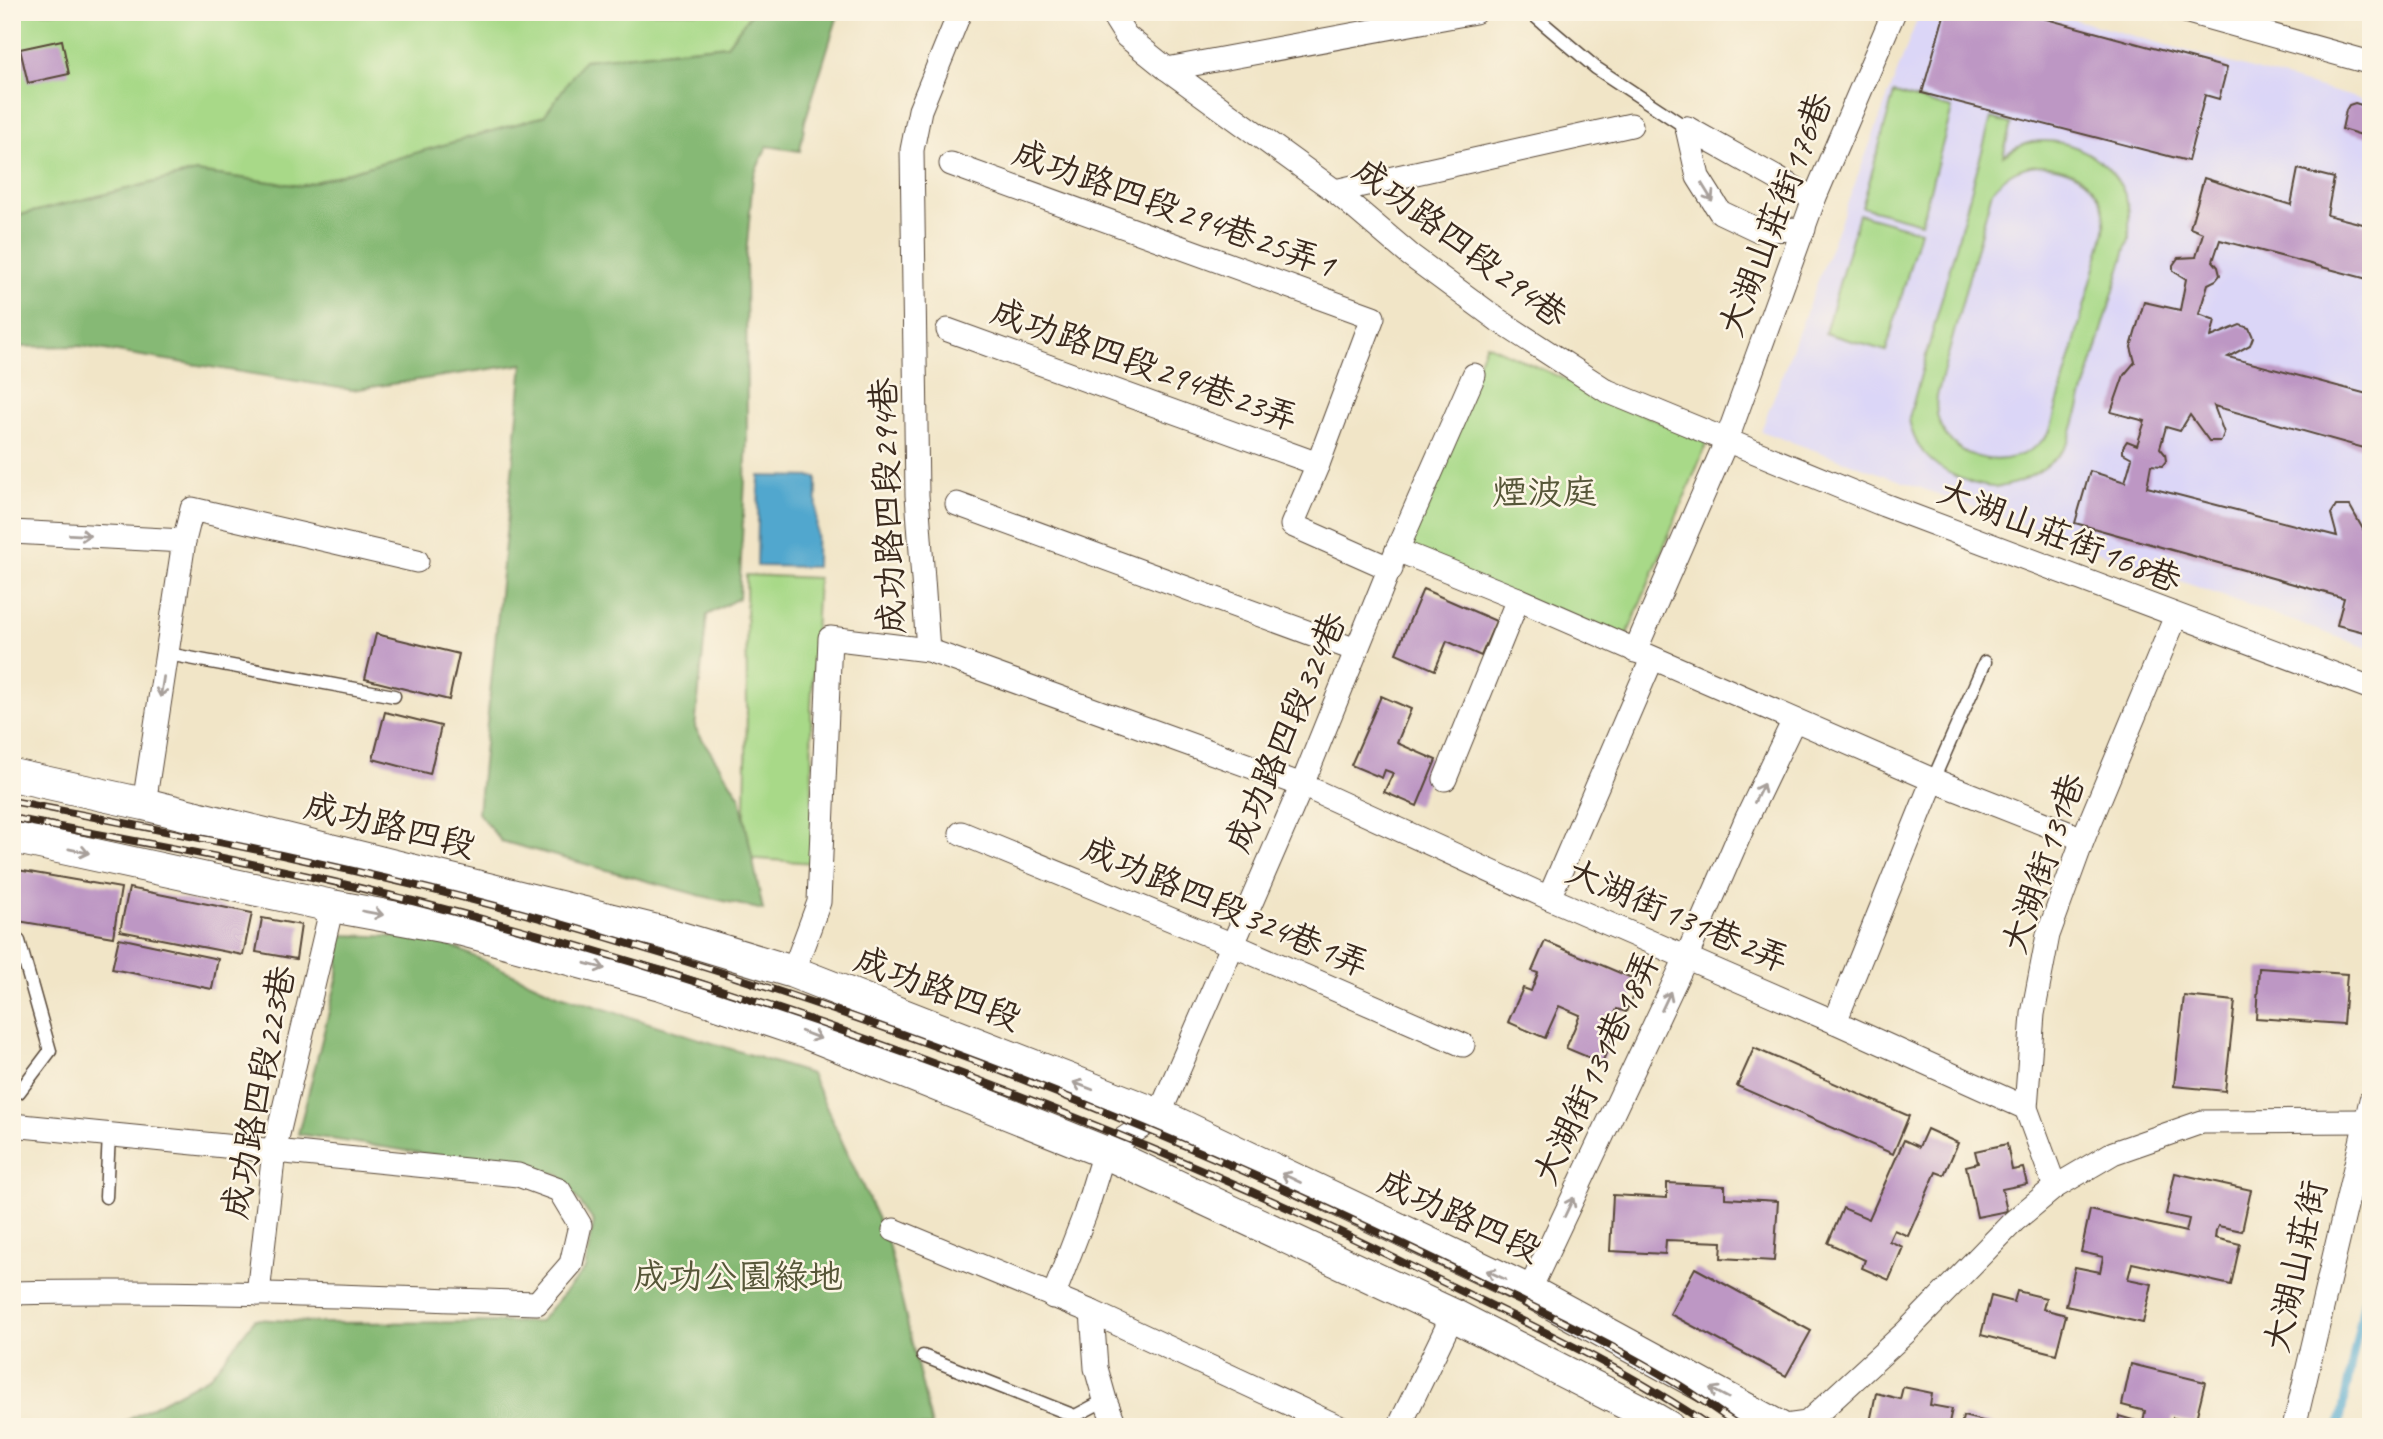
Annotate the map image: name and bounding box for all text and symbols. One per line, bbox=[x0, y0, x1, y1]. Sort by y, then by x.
street label: 大湖山莊街176巷 bbox=[1708, 86, 1843, 342]
street label: 成功路四段294巷25弄1 bbox=[1007, 129, 1343, 288]
street label: 成功路四段294巷 bbox=[1344, 147, 1577, 338]
one-way arrow bbox=[1700, 182, 1715, 201]
street label: 成功路四段294巷23弄 bbox=[985, 288, 1305, 441]
street label: 成功路四段294巷 bbox=[861, 377, 914, 635]
street label: 大湖山莊街168巷 bbox=[1932, 468, 2188, 603]
park label: 煙波庭 bbox=[1492, 470, 1598, 515]
one-way arrow bbox=[69, 529, 92, 542]
street label: 成功路四段324巷 bbox=[1214, 605, 1356, 859]
one-way arrow bbox=[155, 676, 168, 698]
street label: 大湖街131巷 bbox=[1992, 767, 2095, 959]
street label: 成功路四段 bbox=[300, 782, 480, 868]
one-way arrow bbox=[1752, 783, 1766, 804]
street label: 成功路四段324巷1弄 bbox=[1075, 826, 1376, 987]
one-way arrow bbox=[67, 845, 90, 858]
street label: 大湖街131巷2弄 bbox=[1559, 848, 1796, 983]
one-way arrow bbox=[361, 907, 384, 920]
street label: 成功路四段 bbox=[848, 936, 1028, 1041]
street label: 大湖街131巷18弄 bbox=[1522, 943, 1670, 1192]
one-way arrow bbox=[583, 960, 605, 973]
street label: 成功路四段223巷 bbox=[212, 962, 305, 1223]
one-way arrow bbox=[1660, 991, 1673, 1012]
one-way arrow bbox=[800, 1030, 822, 1042]
one-way arrow bbox=[1072, 1078, 1094, 1091]
street label: 成功路四段 bbox=[1371, 1158, 1549, 1273]
one-way arrow bbox=[1281, 1170, 1302, 1184]
street label: 大湖山莊街 bbox=[2254, 1176, 2337, 1356]
one-way arrow bbox=[1563, 1197, 1576, 1218]
park label: 成功公園綠地 bbox=[633, 1254, 843, 1299]
one-way arrow bbox=[1486, 1268, 1507, 1281]
one-way arrow bbox=[1709, 1386, 1729, 1400]

